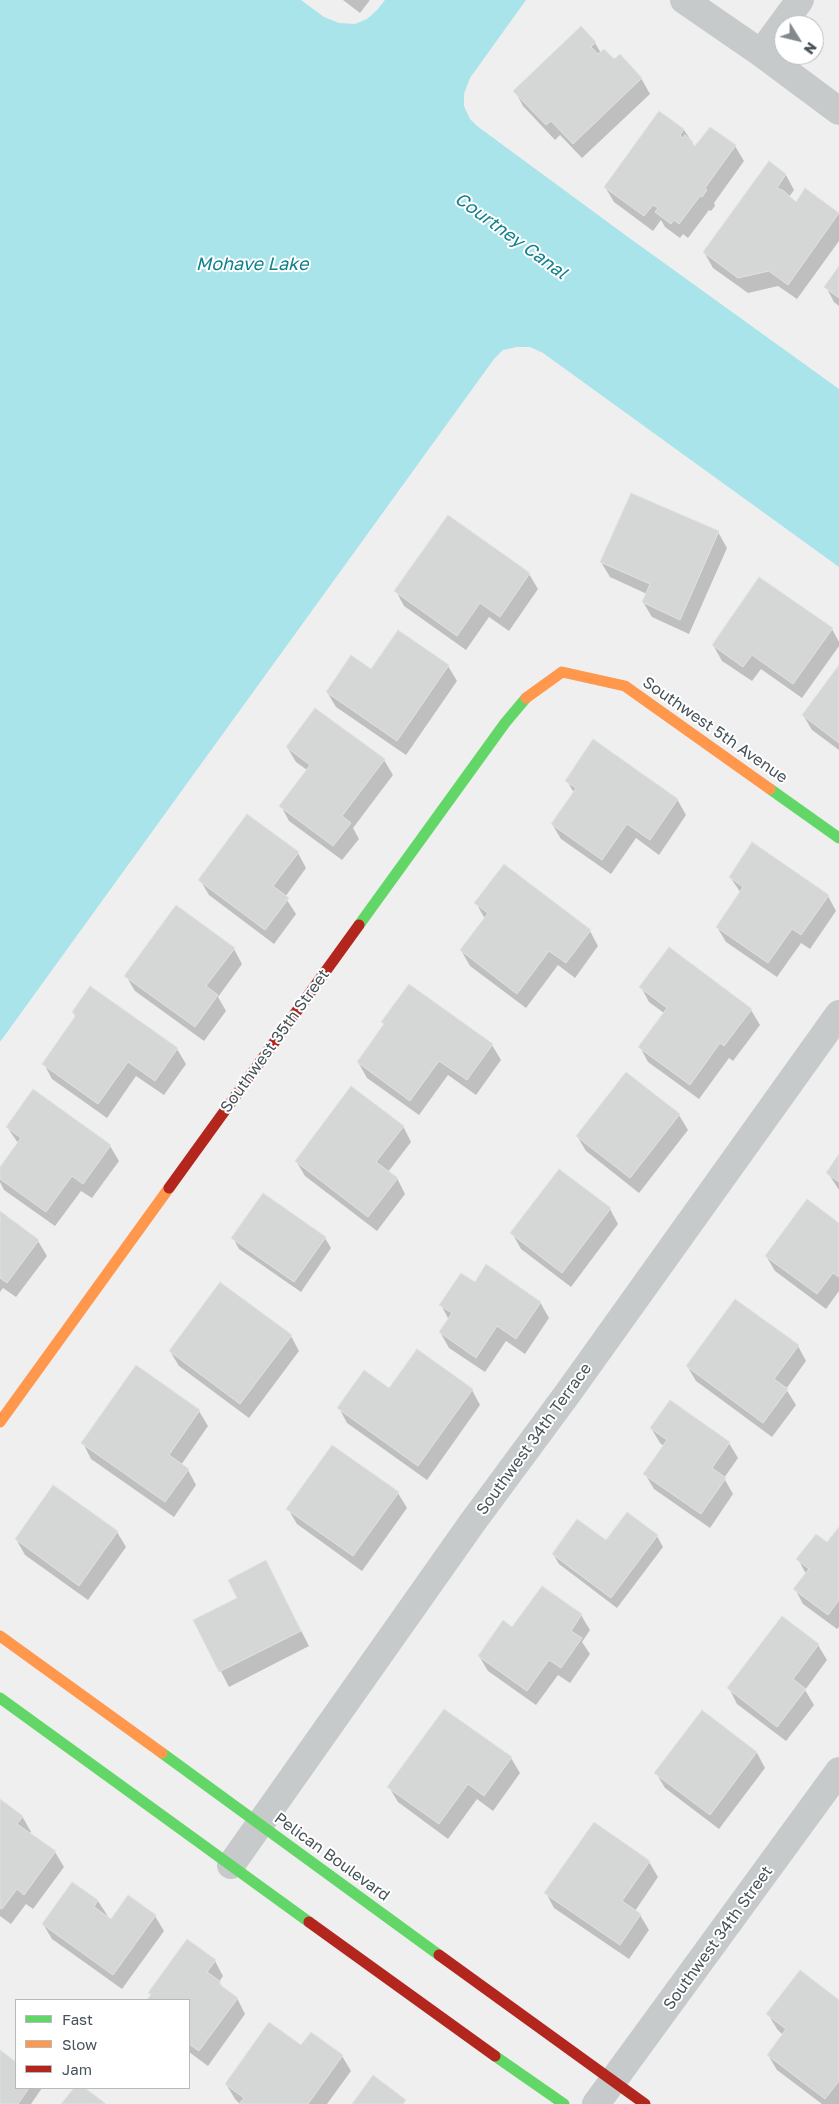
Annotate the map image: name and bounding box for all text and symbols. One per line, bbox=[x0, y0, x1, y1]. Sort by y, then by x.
north arrow bbox=[774, 15, 824, 65]
text: N bbox=[801, 39, 821, 58]
water label: Courtney Canal bbox=[451, 188, 571, 284]
water label: Mohave Lake bbox=[196, 253, 308, 275]
street label: Southwest 5th Avenue bbox=[639, 673, 791, 787]
street label: Southwest 35th Street bbox=[216, 965, 334, 1117]
street label: Southwest 34th Terrace bbox=[472, 1359, 596, 1519]
street label: Pelican Boulevard bbox=[271, 1809, 393, 1905]
street label: Southwest 34th Street bbox=[659, 1862, 777, 2014]
legend bbox=[15, 1999, 190, 2089]
text: Fast bbox=[62, 2010, 93, 2028]
text: Slow bbox=[62, 2035, 97, 2053]
text: Jam bbox=[62, 2060, 92, 2078]

